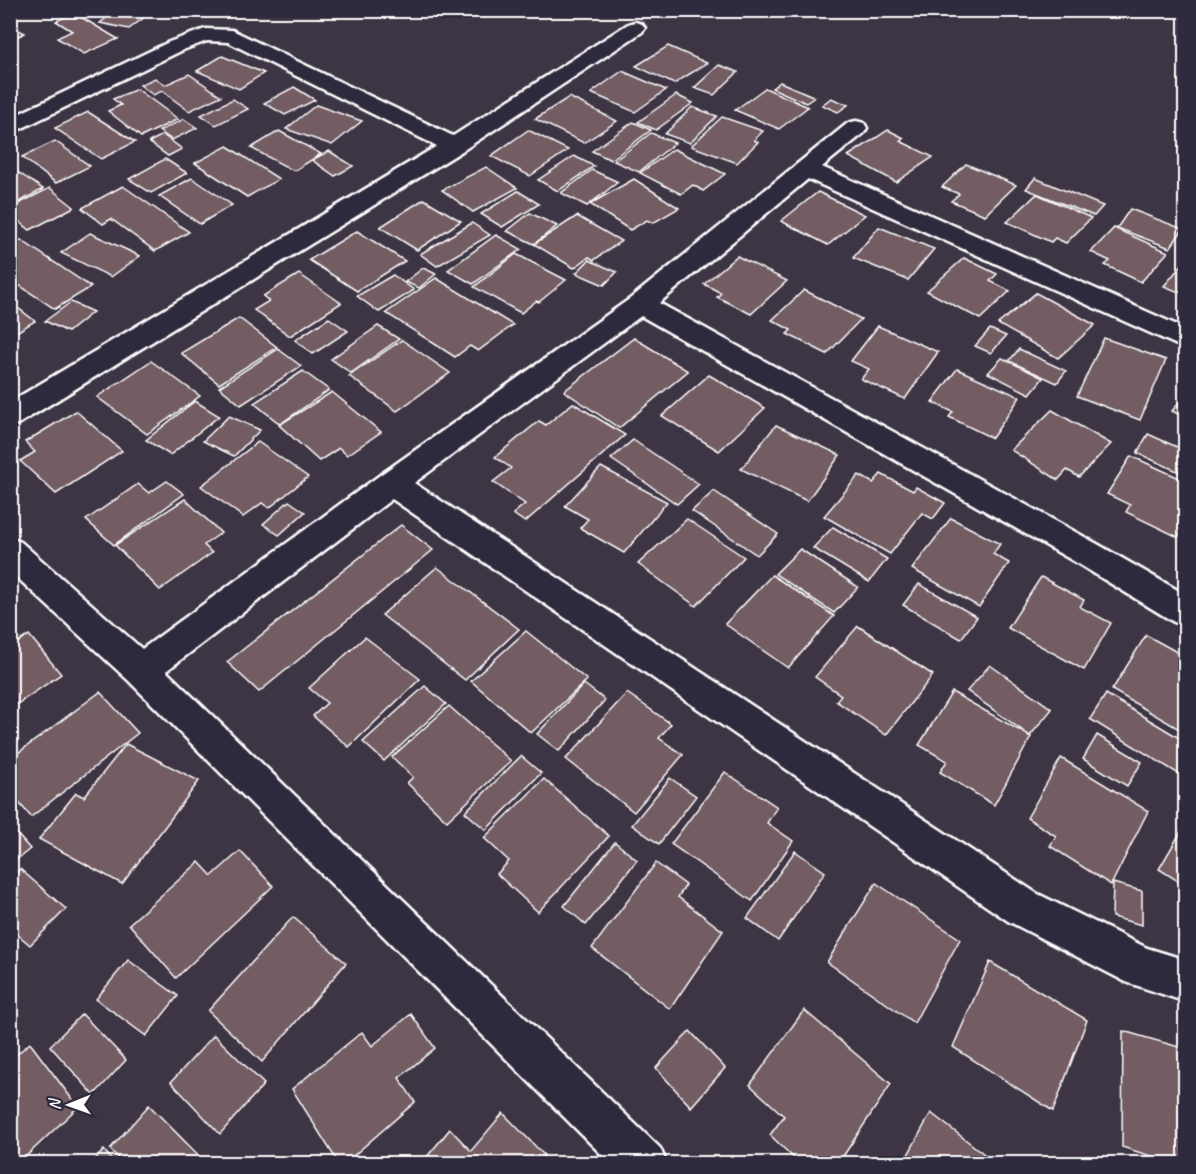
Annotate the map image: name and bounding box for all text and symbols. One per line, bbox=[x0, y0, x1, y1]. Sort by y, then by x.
north arrow bbox=[39, 1075, 99, 1135]
text: N bbox=[45, 1097, 65, 1110]

